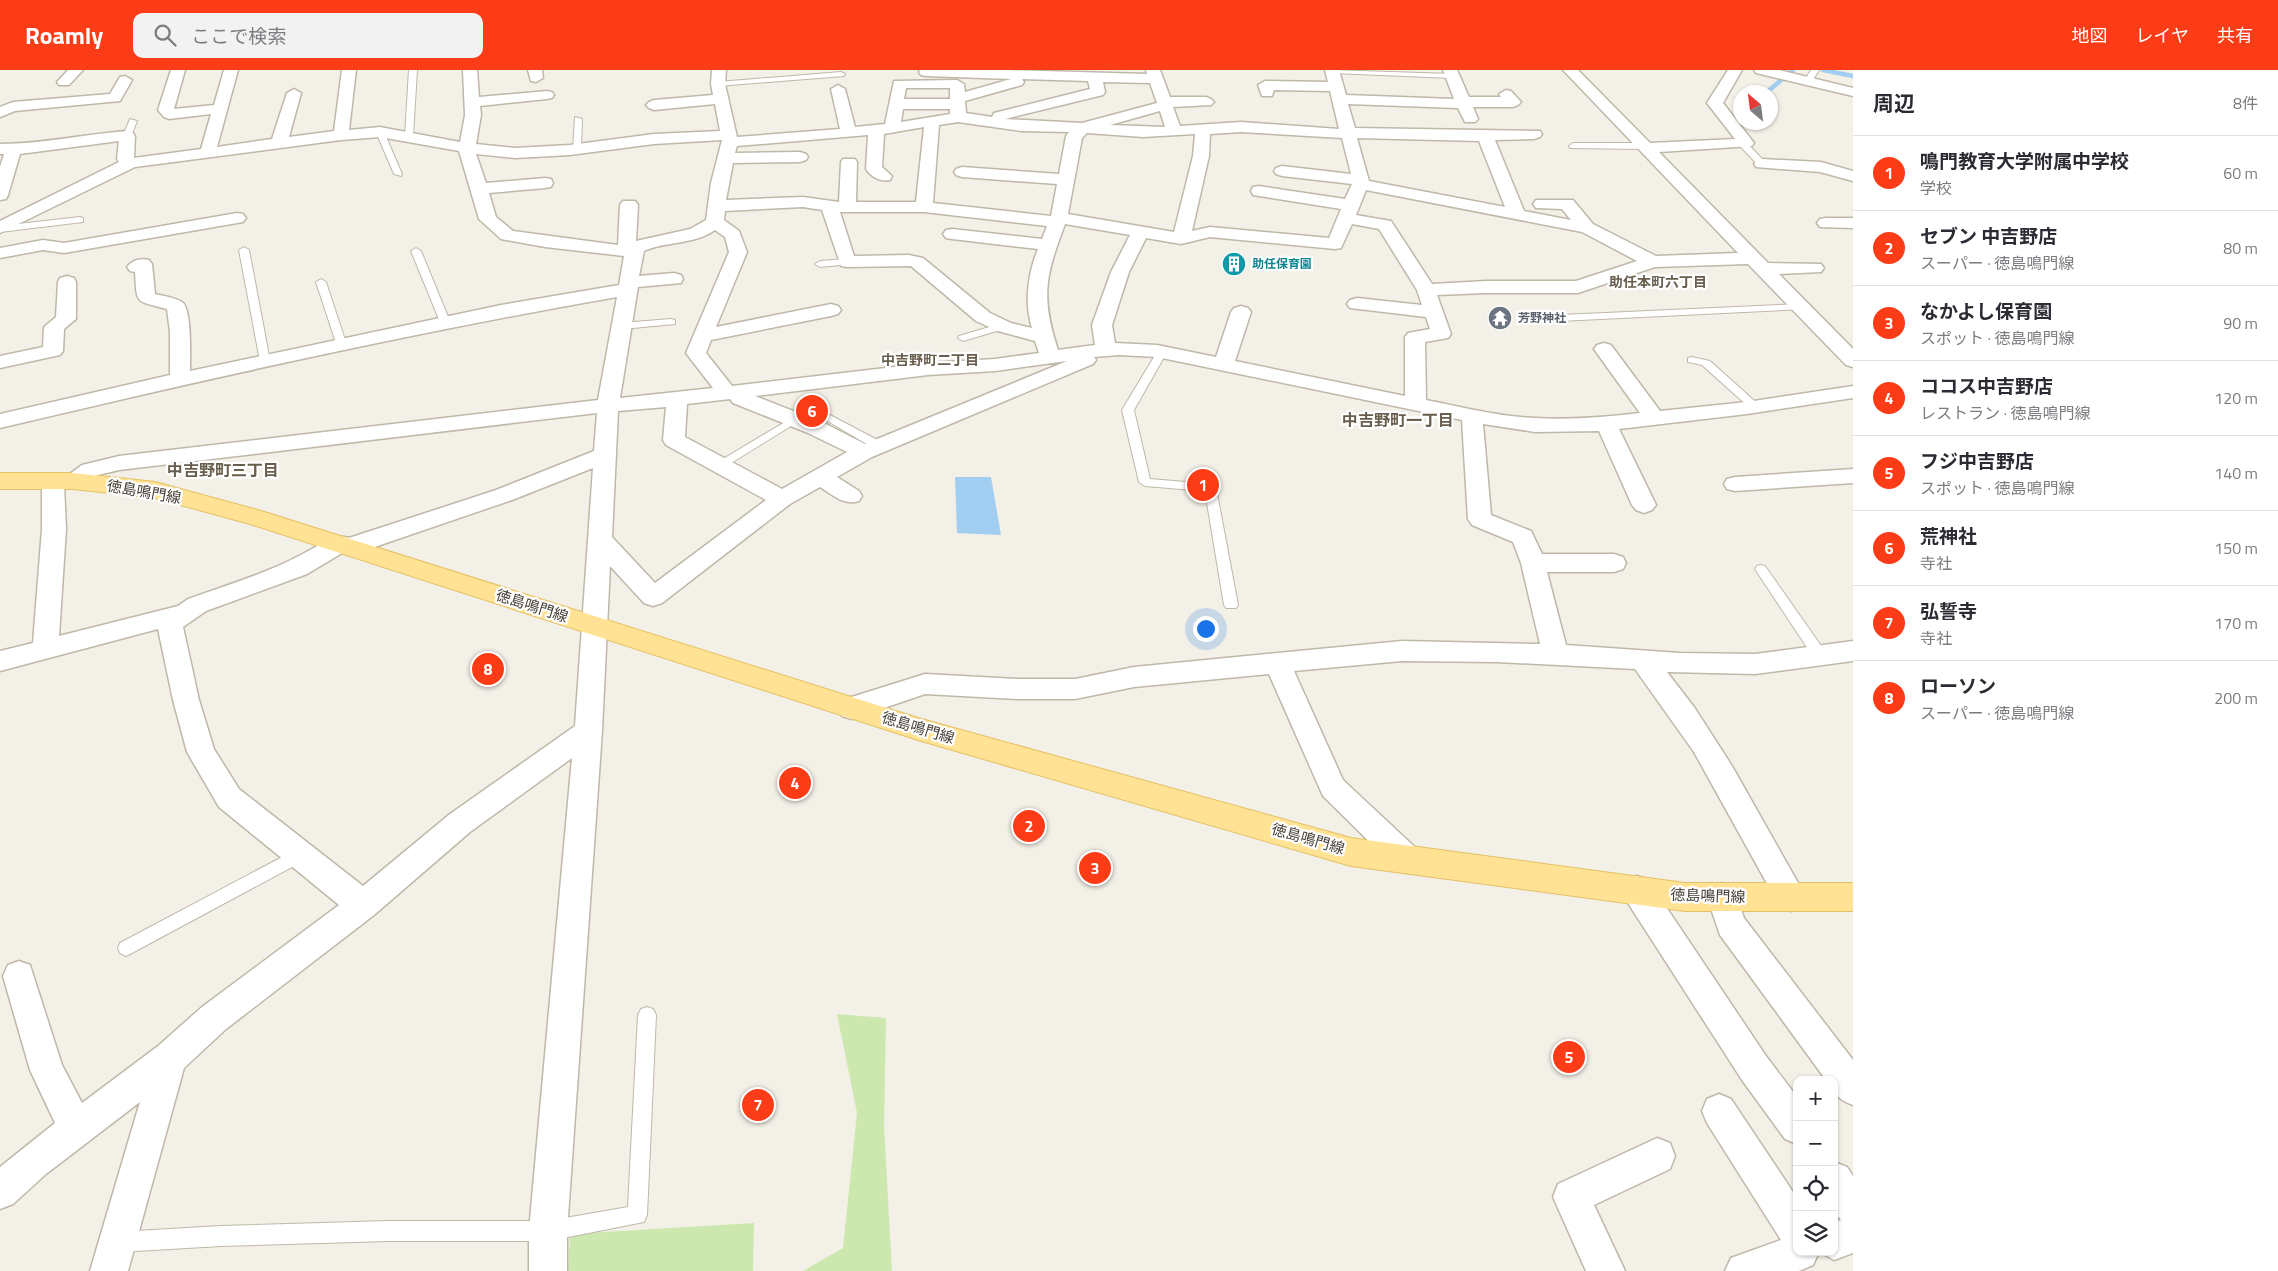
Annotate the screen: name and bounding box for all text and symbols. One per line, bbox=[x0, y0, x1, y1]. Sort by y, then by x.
search box bbox=[133, 13, 483, 58]
text: Roamly bbox=[25, 17, 103, 53]
icon: search bbox=[151, 21, 179, 49]
text: ここで検索 bbox=[191, 21, 286, 50]
text: 地図 bbox=[2072, 22, 2108, 49]
text: レイヤ bbox=[2136, 22, 2189, 49]
text: 共有 bbox=[2217, 22, 2253, 49]
north arrow bbox=[1733, 85, 1778, 130]
text: 周辺 bbox=[1873, 87, 1915, 119]
text: 8件 bbox=[2233, 91, 2258, 115]
text: 鳴門教育大学附属中学校 bbox=[1920, 146, 2129, 175]
text: 1 bbox=[1885, 161, 1893, 185]
text: 60 m bbox=[2223, 161, 2258, 185]
text: 学校 bbox=[1920, 176, 1952, 200]
text: セブン 中吉野店 bbox=[1920, 221, 2057, 250]
text: 2 bbox=[1885, 236, 1893, 260]
text: 80 m bbox=[2223, 236, 2258, 260]
building icon: 助任保育園 bbox=[1221, 251, 1247, 277]
text: スーパー · 徳島鳴門線 bbox=[1920, 251, 2074, 275]
place label: 助任保育園 bbox=[1252, 254, 1312, 273]
district label: 助任本町六丁目 bbox=[1609, 271, 1707, 292]
text: なかよし保育園 bbox=[1920, 296, 2052, 325]
temple icon: 芳野神社 bbox=[1487, 305, 1513, 331]
place label: 芳野神社 bbox=[1518, 308, 1566, 327]
text: 3 bbox=[1885, 311, 1893, 335]
text: 90 m bbox=[2223, 311, 2258, 335]
text: スポット · 徳島鳴門線 bbox=[1920, 326, 2075, 350]
district label: 中吉野町二丁目 bbox=[881, 349, 979, 370]
text: ココス中吉野店 bbox=[1920, 371, 2053, 400]
text: 4 bbox=[1885, 386, 1893, 410]
text: 120 m bbox=[2214, 386, 2258, 410]
pin: 6 bbox=[796, 392, 828, 430]
text: レストラン · 徳島鳴門線 bbox=[1920, 401, 2091, 425]
district label: 中吉野町一丁目 bbox=[1342, 408, 1454, 432]
text: フジ中吉野店 bbox=[1920, 446, 2034, 475]
district label: 中吉野町三丁目 bbox=[167, 458, 279, 482]
text: 5 bbox=[1885, 461, 1893, 485]
text: 140 m bbox=[2214, 461, 2258, 485]
pin: 1 bbox=[1187, 466, 1219, 504]
street label: 徳島鳴門線 bbox=[105, 474, 183, 509]
text: スポット · 徳島鳴門線 bbox=[1920, 476, 2075, 500]
text: 荒神社 bbox=[1920, 521, 1977, 550]
text: 6 bbox=[1885, 536, 1893, 560]
text: 150 m bbox=[2214, 536, 2258, 560]
text: 寺社 bbox=[1920, 551, 1952, 575]
street label: 徳島鳴門線 bbox=[493, 583, 571, 628]
text: 弘誓寺 bbox=[1920, 596, 1977, 625]
text: 7 bbox=[1885, 611, 1893, 635]
text: 170 m bbox=[2214, 611, 2258, 635]
your location bbox=[1193, 616, 1219, 642]
text: 寺社 bbox=[1920, 626, 1952, 650]
pin: 8 bbox=[472, 650, 504, 688]
text: ローソン bbox=[1920, 671, 1996, 700]
text: 8 bbox=[1885, 686, 1893, 710]
text: 200 m bbox=[2214, 686, 2258, 710]
text: スーパー · 徳島鳴門線 bbox=[1920, 701, 2074, 725]
street label: 徳島鳴門線 bbox=[879, 706, 957, 749]
pin: 4 bbox=[779, 764, 811, 802]
pin: 2 bbox=[1013, 807, 1045, 845]
street label: 徳島鳴門線 bbox=[1269, 817, 1347, 860]
pin: 3 bbox=[1079, 849, 1111, 887]
street label: 徳島鳴門線 bbox=[1670, 883, 1746, 908]
pin: 5 bbox=[1553, 1038, 1585, 1076]
map controls bbox=[1793, 1076, 1838, 1256]
button: + bbox=[1793, 1076, 1838, 1121]
pin: 7 bbox=[742, 1086, 774, 1124]
button: − bbox=[1793, 1121, 1838, 1166]
button: locate bbox=[1793, 1166, 1838, 1211]
button: layers bbox=[1793, 1211, 1838, 1256]

